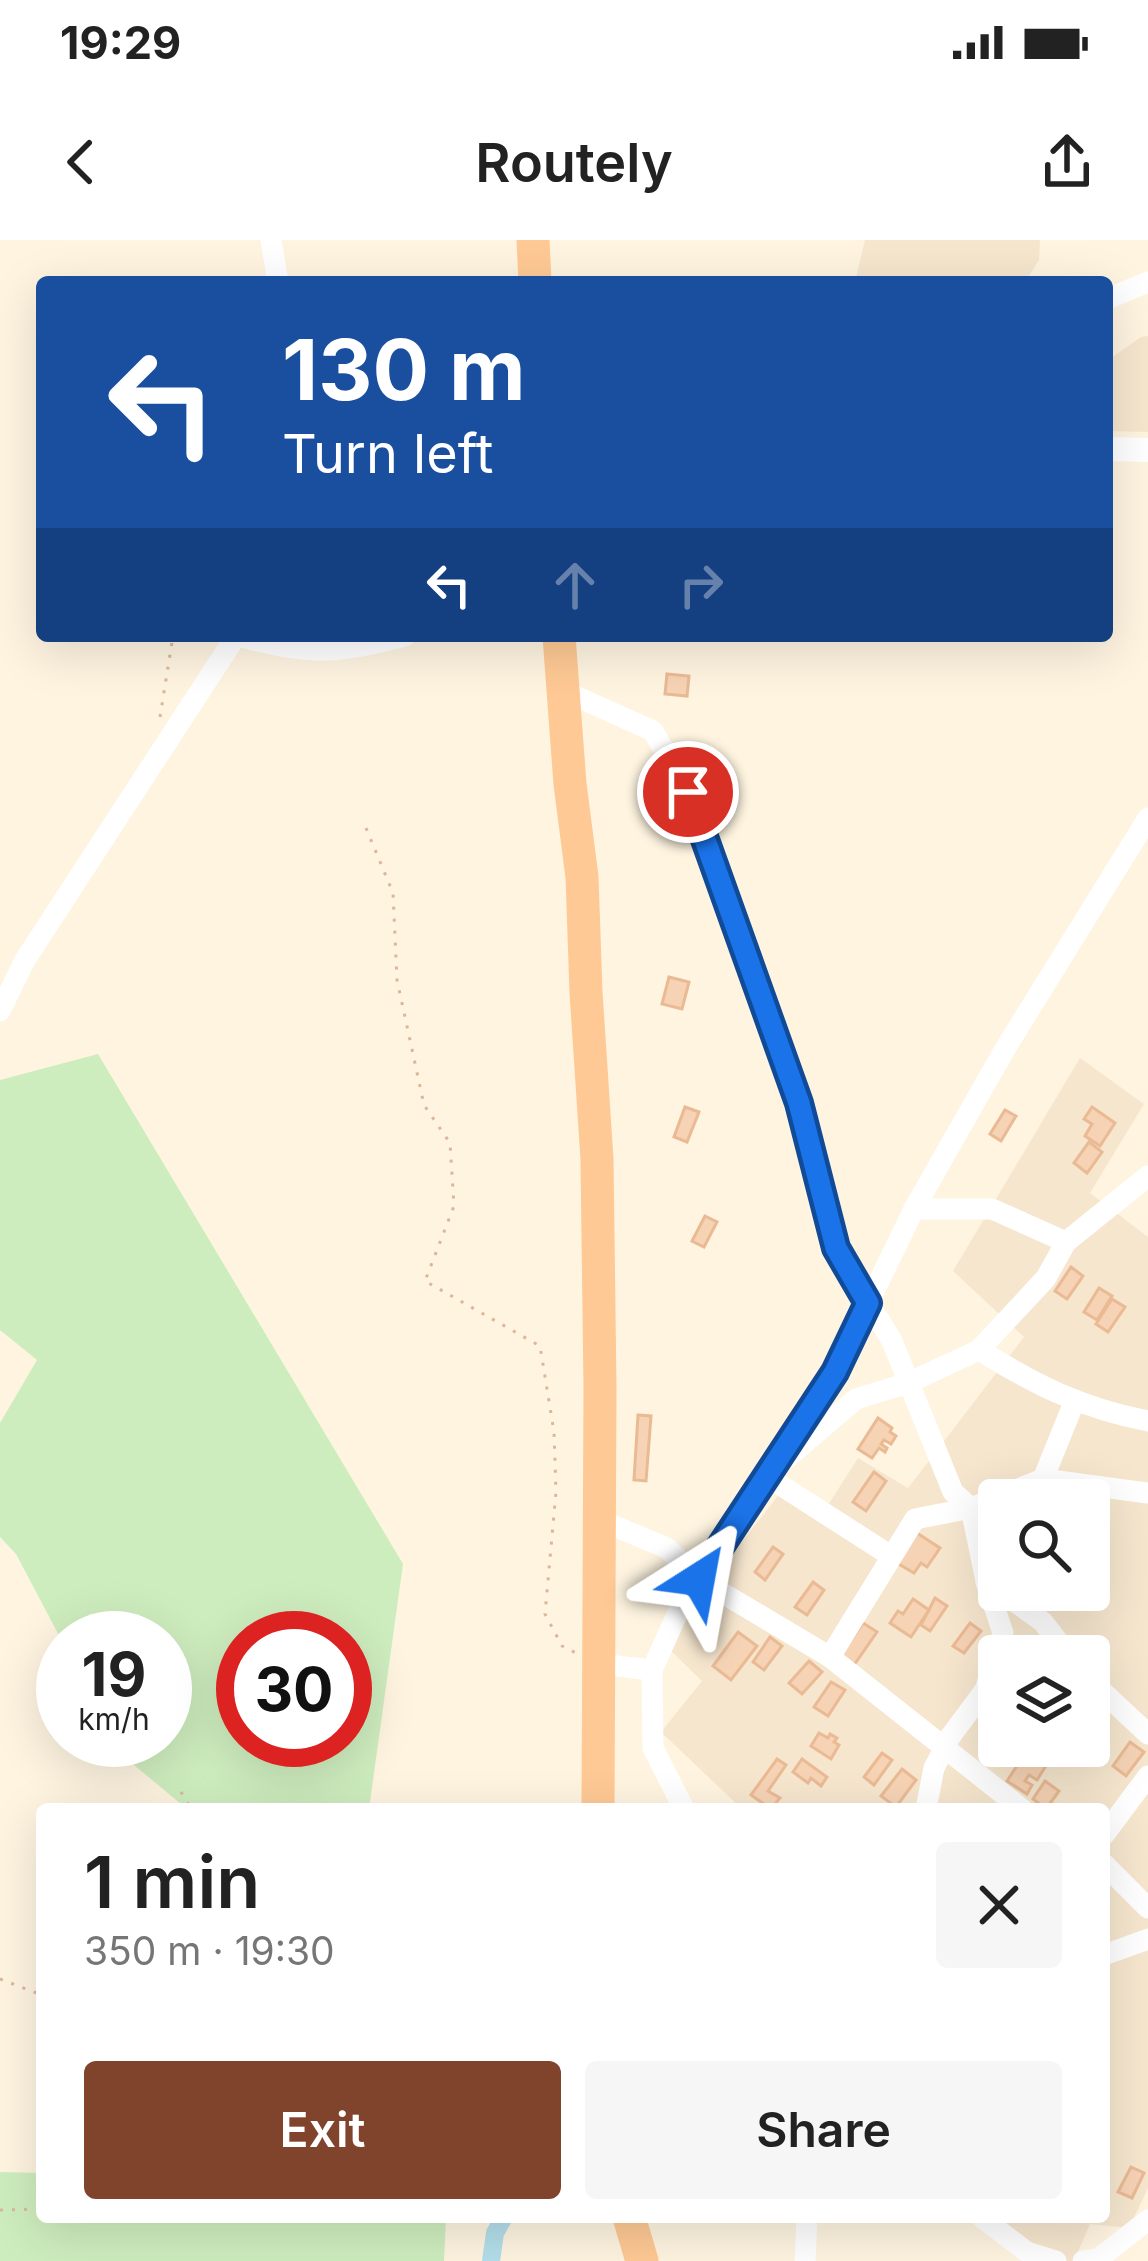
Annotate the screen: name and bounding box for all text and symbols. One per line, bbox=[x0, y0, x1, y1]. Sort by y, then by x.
text: 19:29 bbox=[60, 15, 181, 70]
icon: back bbox=[48, 129, 114, 195]
icon: share bbox=[1034, 129, 1100, 195]
text: Routely bbox=[475, 130, 673, 195]
text: 130 m bbox=[282, 319, 526, 420]
icon: left bbox=[84, 324, 240, 480]
text: Turn left bbox=[282, 421, 493, 486]
icon: left bbox=[416, 552, 482, 618]
icon: ahead bbox=[542, 552, 608, 618]
icon: right bbox=[668, 552, 734, 618]
pin bbox=[637, 741, 739, 843]
icon: arrive bbox=[655, 759, 721, 825]
map controls bbox=[978, 1479, 1110, 1767]
button: search bbox=[978, 1479, 1110, 1611]
position arrow bbox=[636, 1516, 762, 1642]
speed limit sign: 30 bbox=[216, 1611, 372, 1767]
button: layers bbox=[978, 1635, 1110, 1767]
text: 19 bbox=[82, 1638, 146, 1710]
text: km/h bbox=[78, 1701, 150, 1737]
text: 1 min bbox=[84, 1838, 260, 1925]
button: close bbox=[936, 1842, 1062, 1968]
text: 350 m · 19:30 bbox=[84, 1927, 335, 1974]
button: Exit bbox=[84, 2061, 561, 2199]
button: Share bbox=[585, 2061, 1062, 2199]

